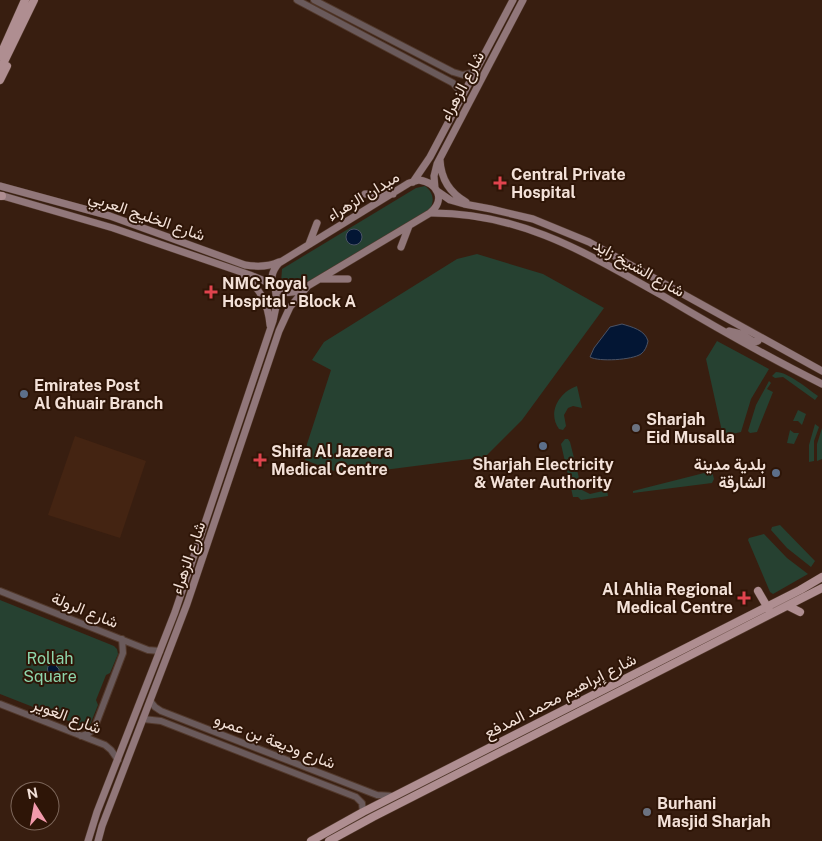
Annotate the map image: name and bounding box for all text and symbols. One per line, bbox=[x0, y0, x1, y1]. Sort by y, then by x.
street label: شارع الزهراء bbox=[436, 48, 490, 125]
place label: Central Private Hospital bbox=[511, 165, 626, 202]
street label: ميدان الزهراء bbox=[323, 167, 403, 226]
marker: Central Private Hospital bbox=[493, 176, 507, 190]
street label: شارع الخليج العربي bbox=[85, 187, 208, 249]
street label: شارع الشيخ زايد bbox=[589, 235, 688, 303]
place label: NMC Royal Hospital - Block A bbox=[222, 274, 357, 311]
marker: NMC Royal Hospital - Block A bbox=[204, 285, 218, 299]
place label: Emirates Post Al Ghuair Branch bbox=[34, 376, 163, 413]
marker: Emirates Post Al Ghuair Branch bbox=[18, 388, 30, 400]
place label: Sharjah Eid Musalla bbox=[646, 410, 735, 447]
marker: Sharjah Eid Musalla bbox=[630, 422, 642, 434]
marker: Sharjah Electricity & Water Authority bbox=[537, 440, 549, 452]
place label: Shifa Al Jazeera Medical Centre bbox=[271, 442, 393, 479]
marker: Shifa Al Jazeera Medical Centre bbox=[253, 453, 267, 467]
place label: Sharjah Electricity & Water Authority bbox=[472, 455, 614, 492]
place label: بلدية مدينة الشارقة bbox=[694, 455, 766, 493]
marker: بلدية مدينة الشارقة bbox=[770, 467, 782, 479]
street label: شارع الزهراء bbox=[167, 519, 211, 598]
place label: Al Ahlia Regional Medical Centre bbox=[602, 580, 733, 617]
street label: شارع الرولة bbox=[48, 588, 121, 634]
marker: Al Ahlia Regional Medical Centre bbox=[737, 591, 751, 605]
park label: Rollah Square bbox=[23, 649, 77, 686]
street label: شارع إبراهيم محمد المدفع bbox=[481, 649, 640, 744]
street label: شارع الغوير bbox=[28, 694, 104, 740]
street label: شارع وديعة بن عمرو bbox=[211, 709, 338, 775]
north arrow bbox=[10, 781, 60, 831]
text: N bbox=[26, 784, 39, 802]
place label: Burhani Masjid Sharjah bbox=[657, 794, 771, 831]
marker: Burhani Masjid Sharjah bbox=[641, 806, 653, 818]

